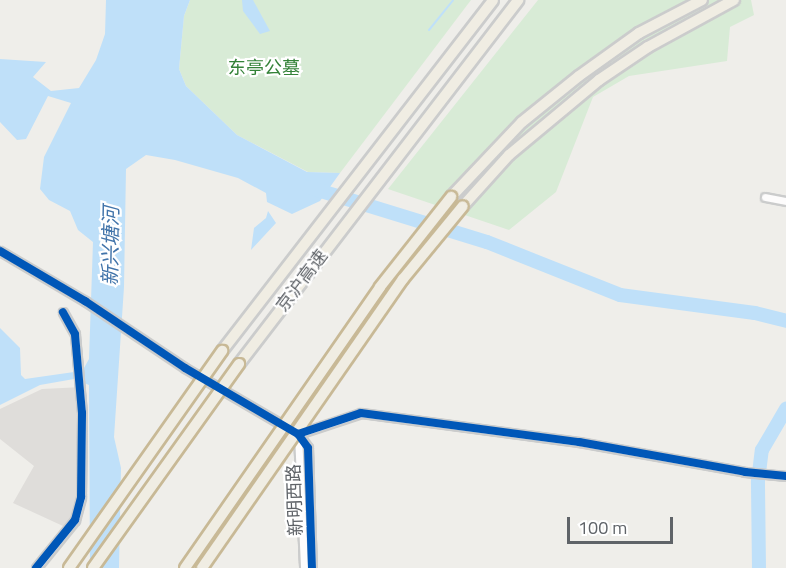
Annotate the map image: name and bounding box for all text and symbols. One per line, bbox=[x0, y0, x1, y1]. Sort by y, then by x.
park label: 东亭公墓 bbox=[228, 57, 300, 79]
water label: 新兴塘河 bbox=[97, 206, 123, 286]
street label: 京沪高速 bbox=[272, 246, 332, 316]
street label: 新明西路 bbox=[283, 464, 307, 536]
scale bar bbox=[570, 505, 676, 543]
text: 100 m bbox=[578, 514, 627, 541]

